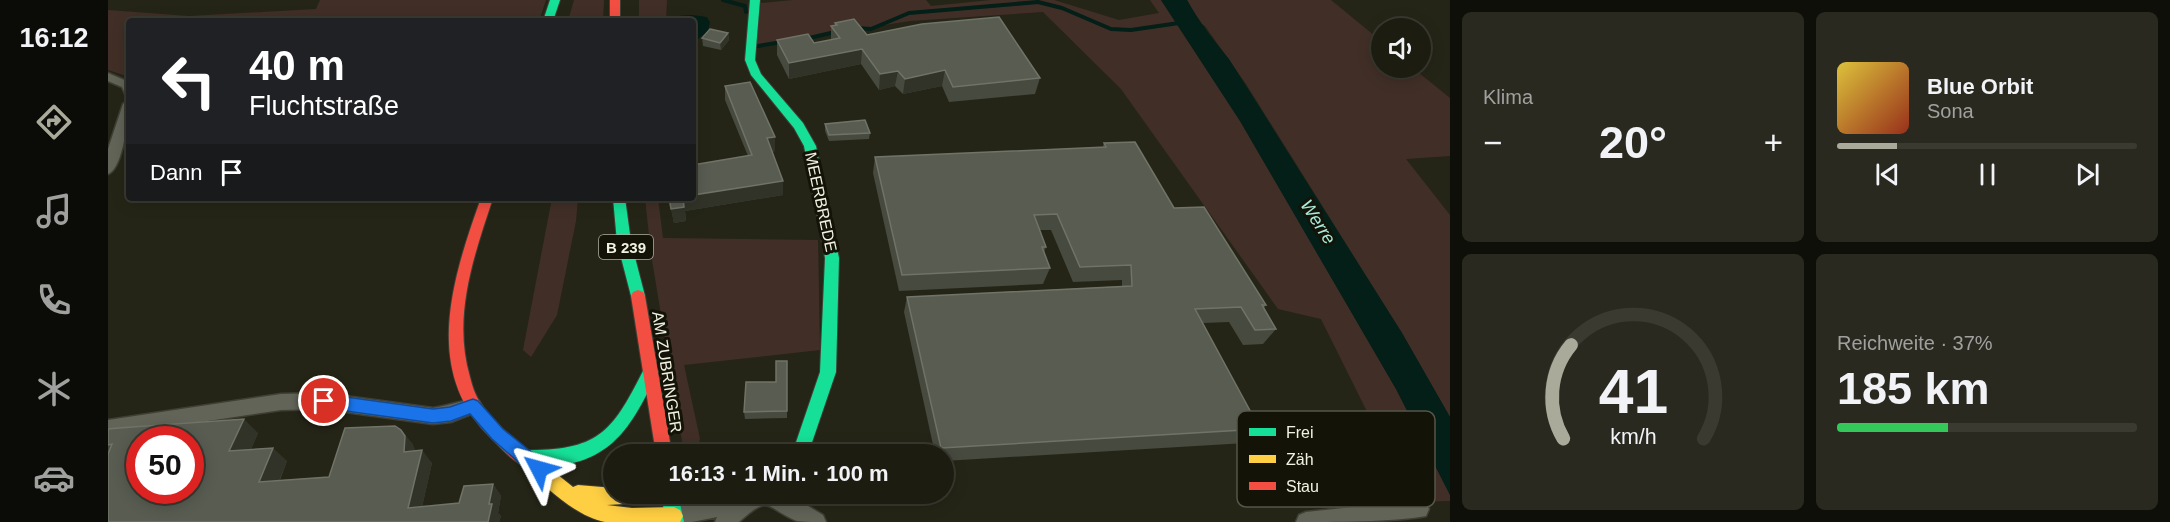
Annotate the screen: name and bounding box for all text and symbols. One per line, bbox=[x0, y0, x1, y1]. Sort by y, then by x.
map controls bbox=[1371, 18, 1431, 78]
button: sound bbox=[1371, 18, 1431, 78]
text: 16:12 bbox=[19, 23, 89, 53]
icon: left bbox=[150, 42, 228, 120]
text: 40 m bbox=[249, 42, 345, 89]
text: Blue Orbit bbox=[1927, 74, 2033, 99]
text: Klima bbox=[1483, 86, 1533, 108]
text: Fluchtstraße bbox=[249, 91, 399, 121]
text: Sona bbox=[1927, 100, 1974, 122]
icon: directions bbox=[33, 101, 75, 143]
text: 20° bbox=[1599, 117, 1667, 168]
text: − bbox=[1483, 124, 1502, 161]
text: + bbox=[1764, 124, 1783, 161]
street label: MEERBREDE bbox=[802, 151, 840, 253]
icon: arrive bbox=[215, 156, 248, 189]
icon: previous bbox=[1871, 158, 1904, 191]
icon: pause bbox=[1971, 158, 2004, 191]
icon: next bbox=[2071, 158, 2104, 191]
text: Dann bbox=[150, 160, 203, 185]
icon: music bbox=[33, 190, 75, 232]
water label: Werre bbox=[1296, 196, 1340, 248]
road number: B 239 bbox=[599, 235, 653, 259]
icon: phone bbox=[33, 279, 75, 321]
street label: AM ZUBRINGER bbox=[649, 310, 685, 434]
text: Reichweite · 37% bbox=[1837, 332, 1993, 354]
text: 41 bbox=[1598, 357, 1668, 426]
text: 185 km bbox=[1837, 363, 1990, 414]
icon: climate bbox=[33, 368, 75, 410]
pin bbox=[298, 375, 349, 426]
icon: arrive bbox=[307, 384, 340, 417]
legend bbox=[1237, 411, 1435, 507]
text: Frei bbox=[1286, 424, 1314, 441]
text: km/h bbox=[1610, 425, 1656, 449]
speed limit sign: 50 bbox=[126, 426, 204, 504]
position arrow bbox=[507, 437, 571, 501]
text: Zäh bbox=[1286, 451, 1314, 468]
icon: car bbox=[33, 457, 75, 499]
text: 16:13 · 1 Min. · 100 m bbox=[668, 461, 889, 486]
text: Stau bbox=[1286, 478, 1319, 495]

